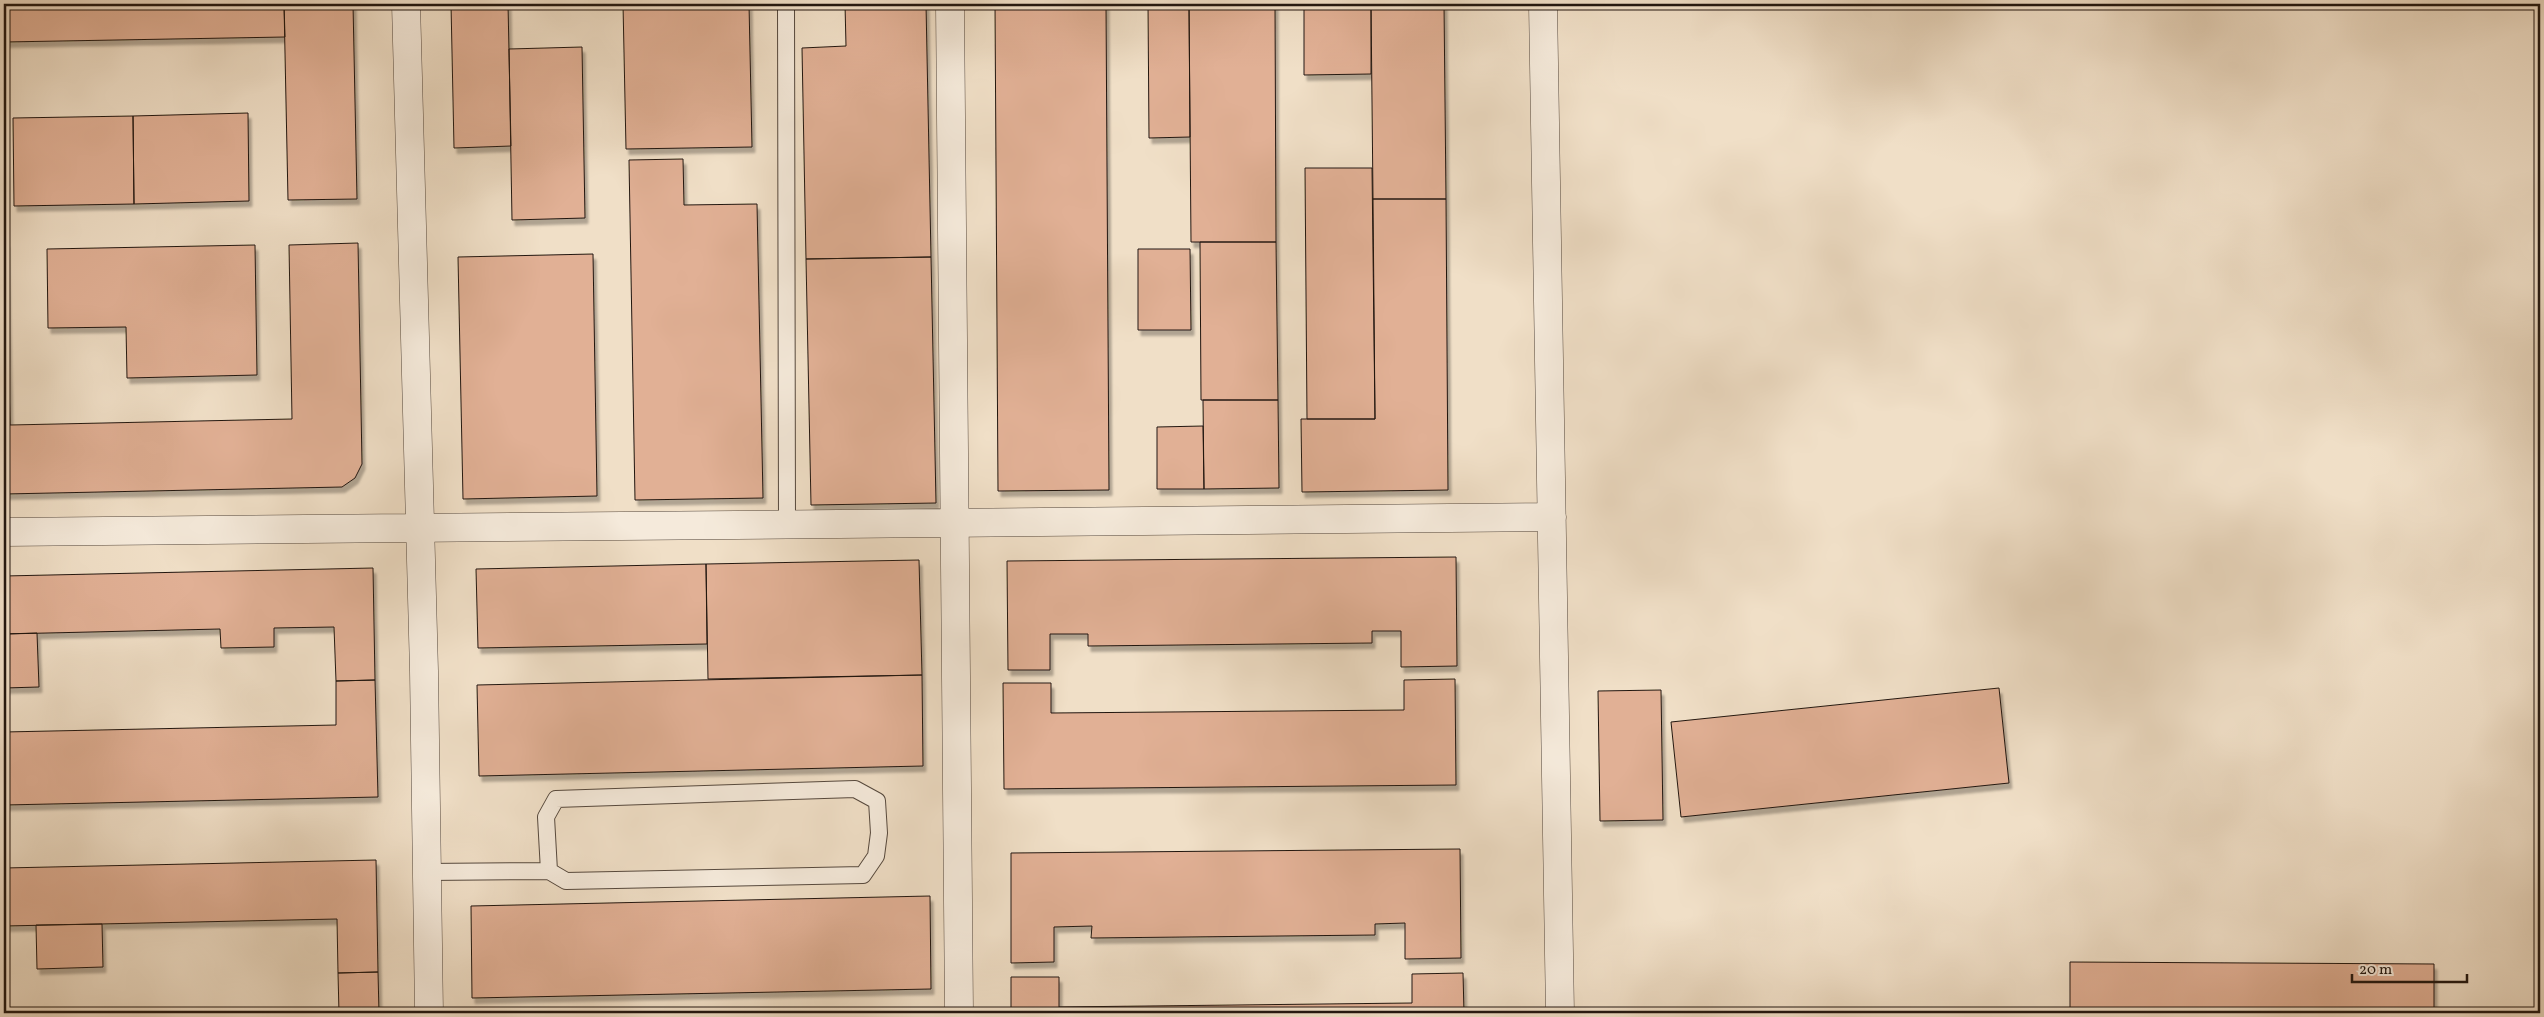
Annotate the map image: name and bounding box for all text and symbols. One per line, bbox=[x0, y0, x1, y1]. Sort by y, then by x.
scale bar bbox=[2352, 952, 2466, 984]
text: 20 m bbox=[2359, 960, 2392, 981]

